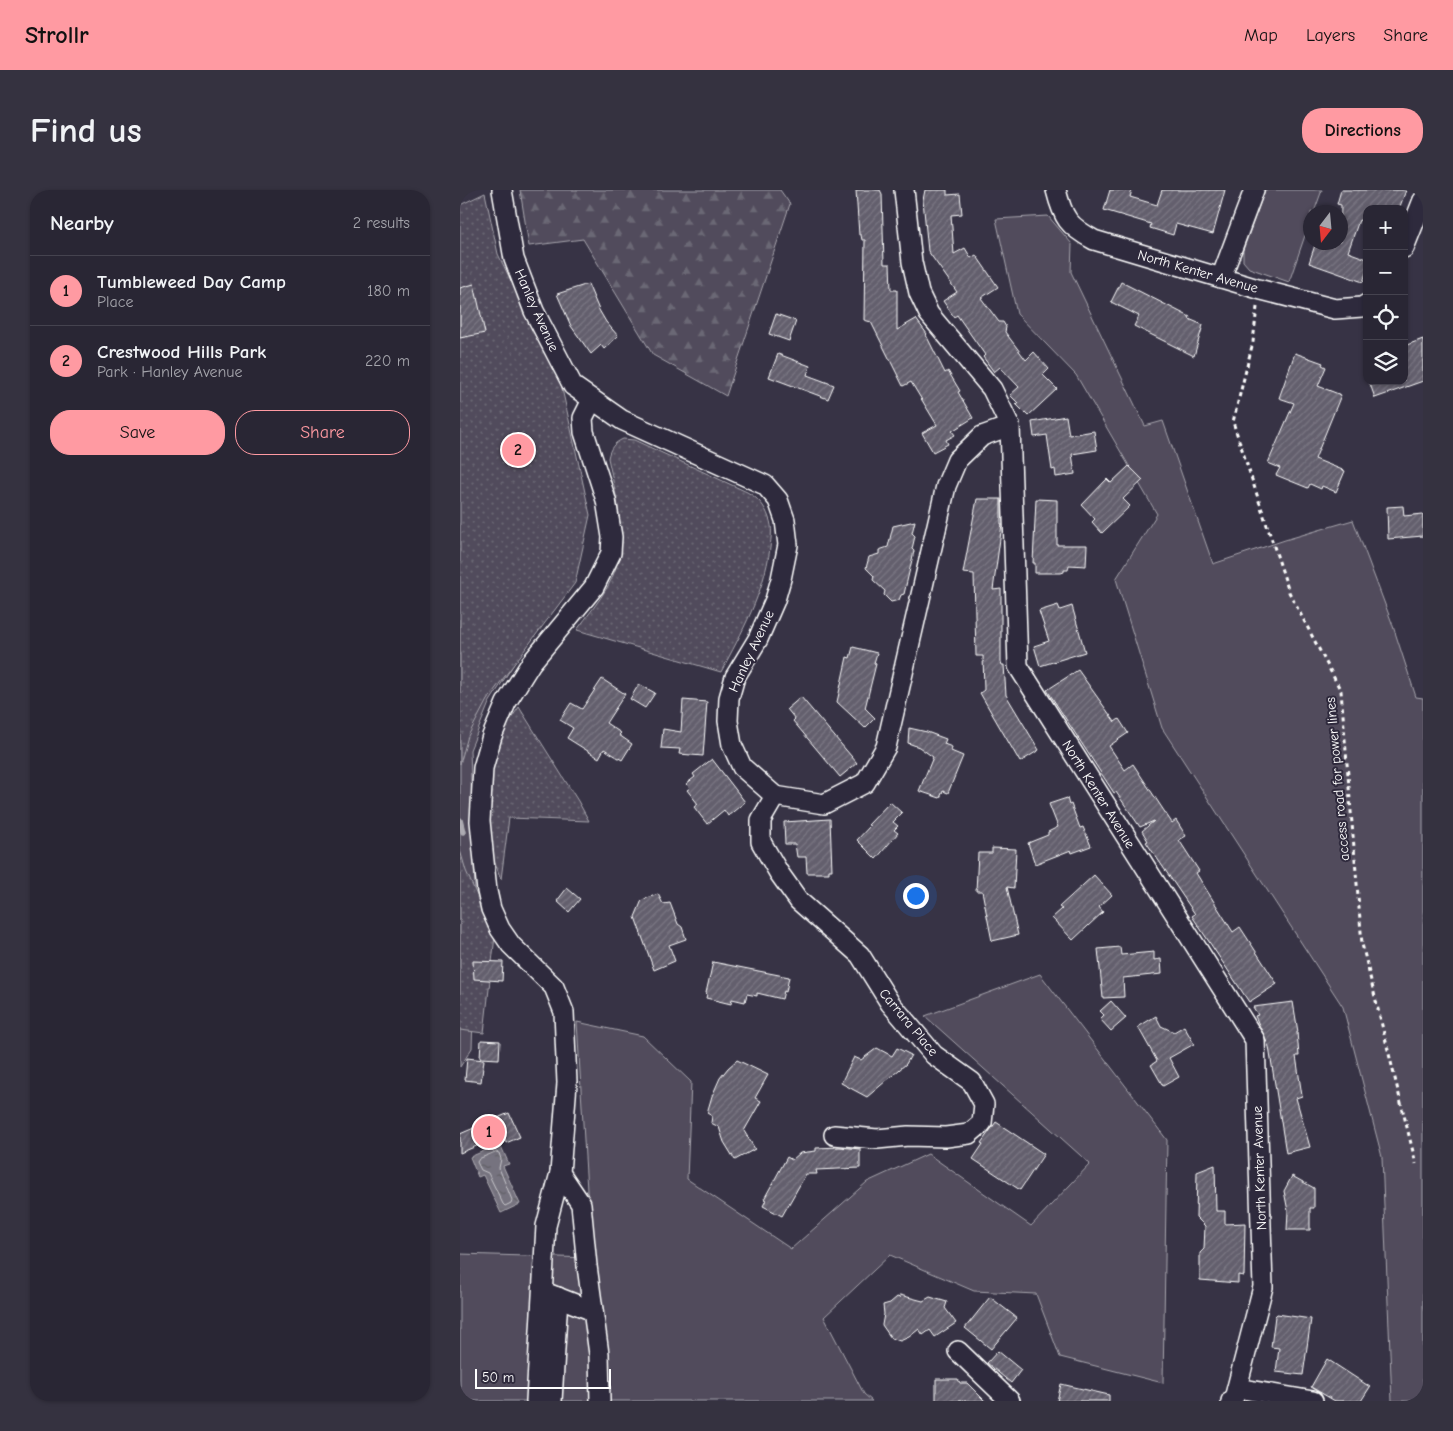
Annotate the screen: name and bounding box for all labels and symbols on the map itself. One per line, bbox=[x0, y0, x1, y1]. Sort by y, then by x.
north arrow bbox=[1303, 205, 1348, 250]
street label: North Kenter Avenue bbox=[1136, 246, 1260, 297]
street label: Hanley Avenue bbox=[511, 266, 562, 354]
pin: 2 bbox=[502, 431, 534, 469]
street label: Hanley Avenue bbox=[725, 607, 778, 695]
street label: access road for power lines bbox=[1322, 696, 1353, 862]
street label: North Kenter Avenue bbox=[1058, 737, 1139, 852]
your location bbox=[903, 883, 929, 909]
street label: Carrara Place bbox=[875, 985, 942, 1060]
street label: North Kenter Avenue bbox=[1249, 1106, 1270, 1230]
pin: 1 bbox=[473, 1113, 505, 1151]
scale bar bbox=[475, 1366, 611, 1389]

